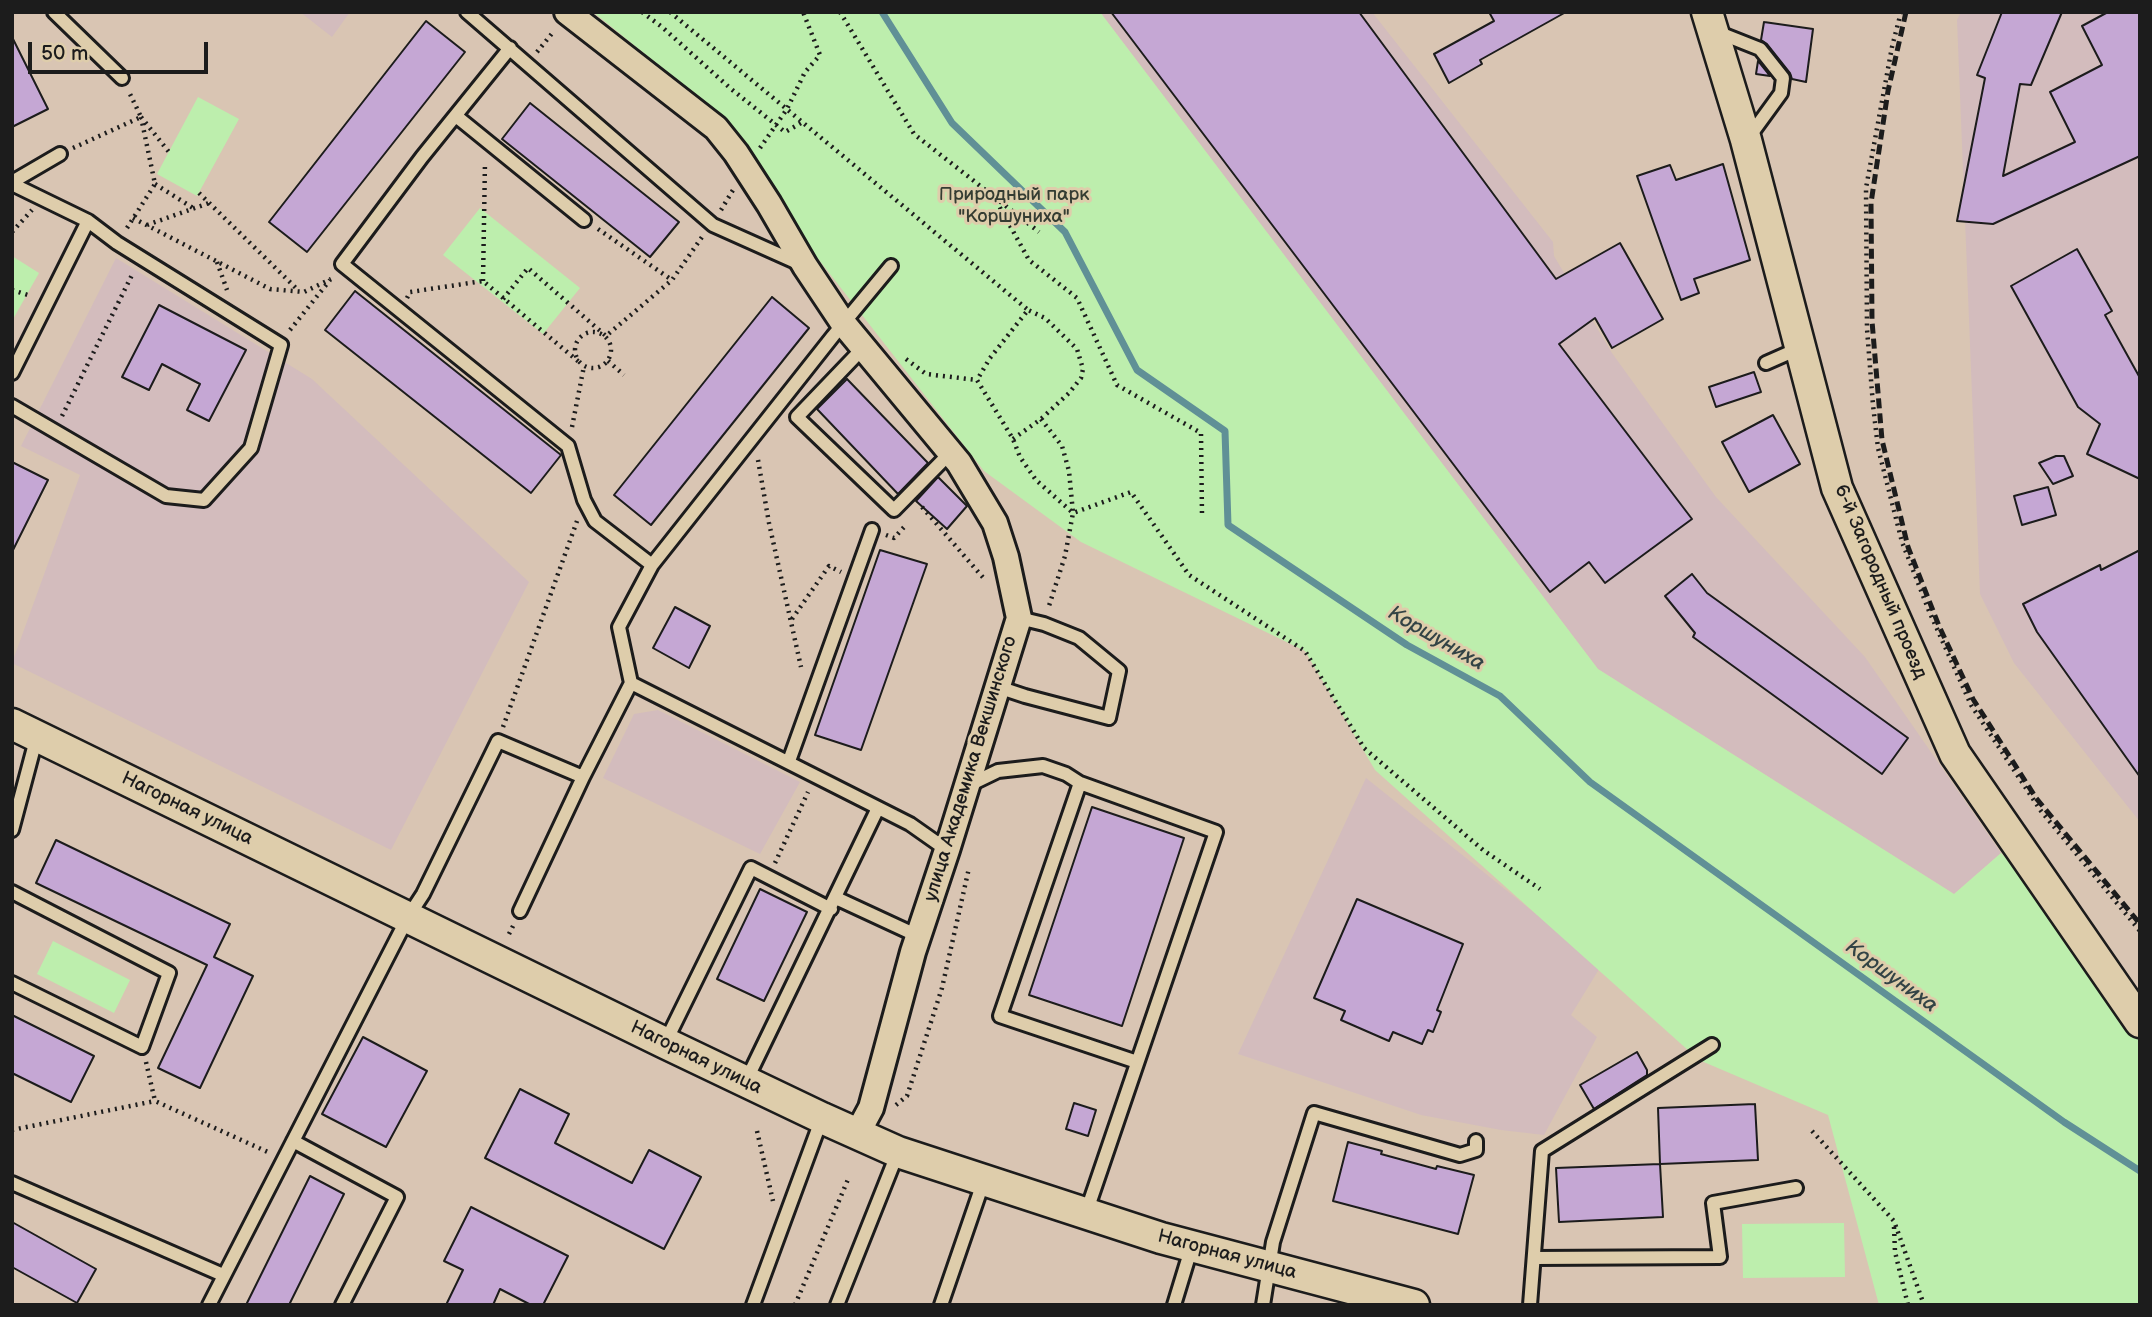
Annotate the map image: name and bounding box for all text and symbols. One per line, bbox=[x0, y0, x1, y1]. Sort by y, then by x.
scale bar bbox=[32, 28, 212, 72]
text: 50 m bbox=[41, 41, 88, 66]
park label: Природный парк "Коршуниха" bbox=[939, 184, 1089, 228]
street label: 6-й Загородный проезд bbox=[1829, 481, 1931, 683]
water label: Коршуниха bbox=[1383, 601, 1489, 677]
street label: улица Академика Векшинского bbox=[920, 634, 1022, 904]
street label: Нагорная улица bbox=[118, 767, 256, 851]
water label: Коршуниха bbox=[1840, 935, 1942, 1019]
street label: Нагорная улица bbox=[627, 1016, 765, 1100]
street label: Нагорная улица bbox=[1155, 1225, 1299, 1285]

